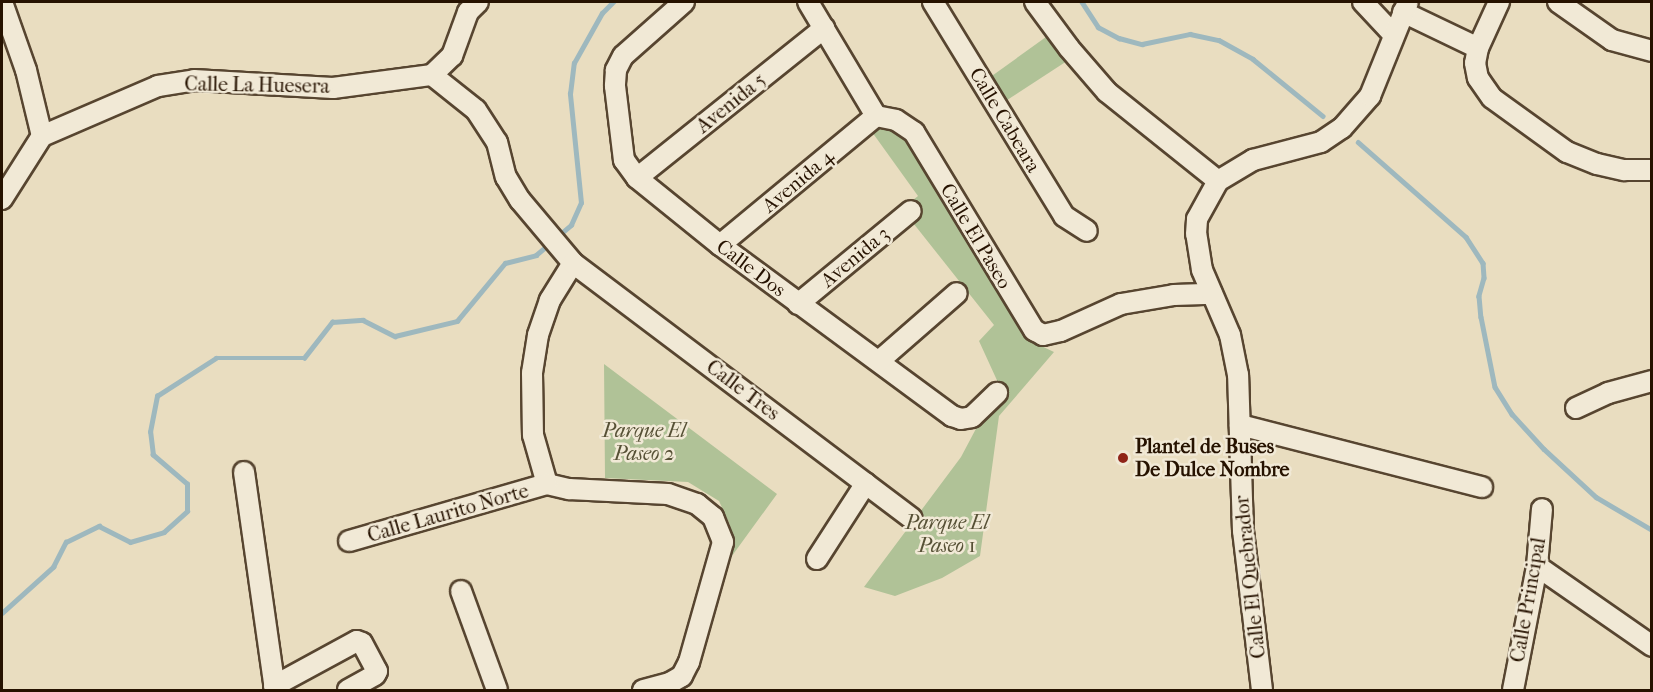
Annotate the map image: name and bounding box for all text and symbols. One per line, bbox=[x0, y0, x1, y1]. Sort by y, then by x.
street label: Calle Cabeara bbox=[964, 63, 1046, 177]
street label: Avenida 5 bbox=[691, 68, 771, 138]
street label: Calle La Huesera bbox=[184, 72, 330, 98]
street label: Avenida 4 bbox=[757, 144, 839, 218]
street label: Calle El Paseo bbox=[935, 179, 1017, 293]
street label: Avenida 3 bbox=[816, 221, 894, 293]
street label: Calle Dos bbox=[712, 234, 790, 302]
street label: Calle Tres bbox=[702, 355, 784, 425]
park label: Parque El Paseo 2 bbox=[602, 418, 686, 465]
place label: Plantel de Buses De Dulce Nombre bbox=[1135, 434, 1289, 481]
marker: Plantel de Buses De Dulce Nombre bbox=[1116, 451, 1130, 465]
street label: Calle Laurito Norte bbox=[365, 478, 531, 548]
street label: Calle El Quebrador bbox=[1230, 494, 1270, 660]
park label: Parque El Paseo 1 bbox=[905, 510, 989, 557]
street label: Calle Principal bbox=[1505, 536, 1551, 664]

